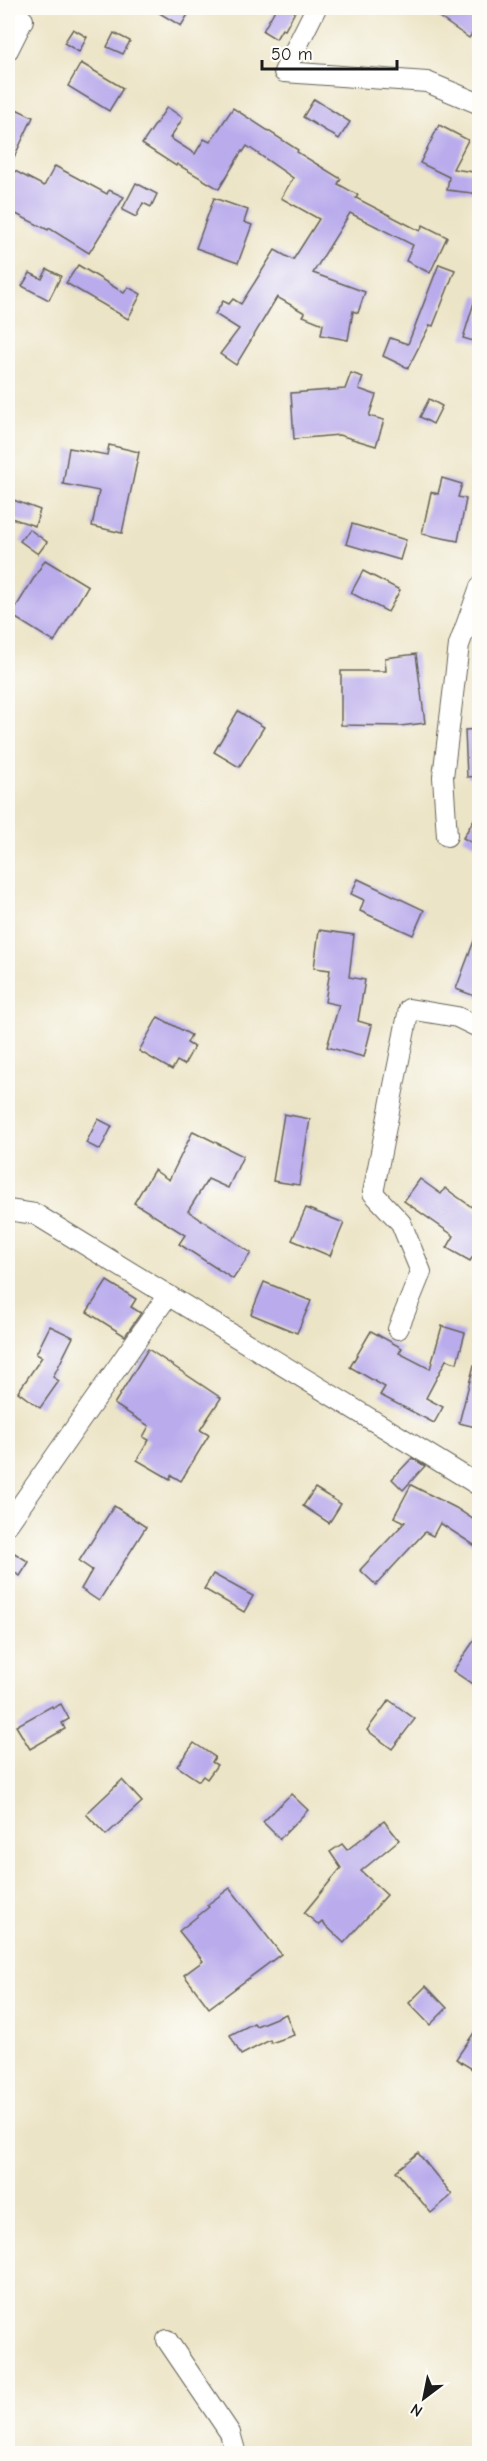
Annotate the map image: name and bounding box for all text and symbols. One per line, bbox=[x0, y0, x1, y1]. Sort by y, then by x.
scale bar bbox=[262, 33, 397, 71]
text: 50 m bbox=[271, 44, 313, 65]
north arrow bbox=[394, 2368, 454, 2428]
text: N bbox=[407, 2399, 426, 2420]

